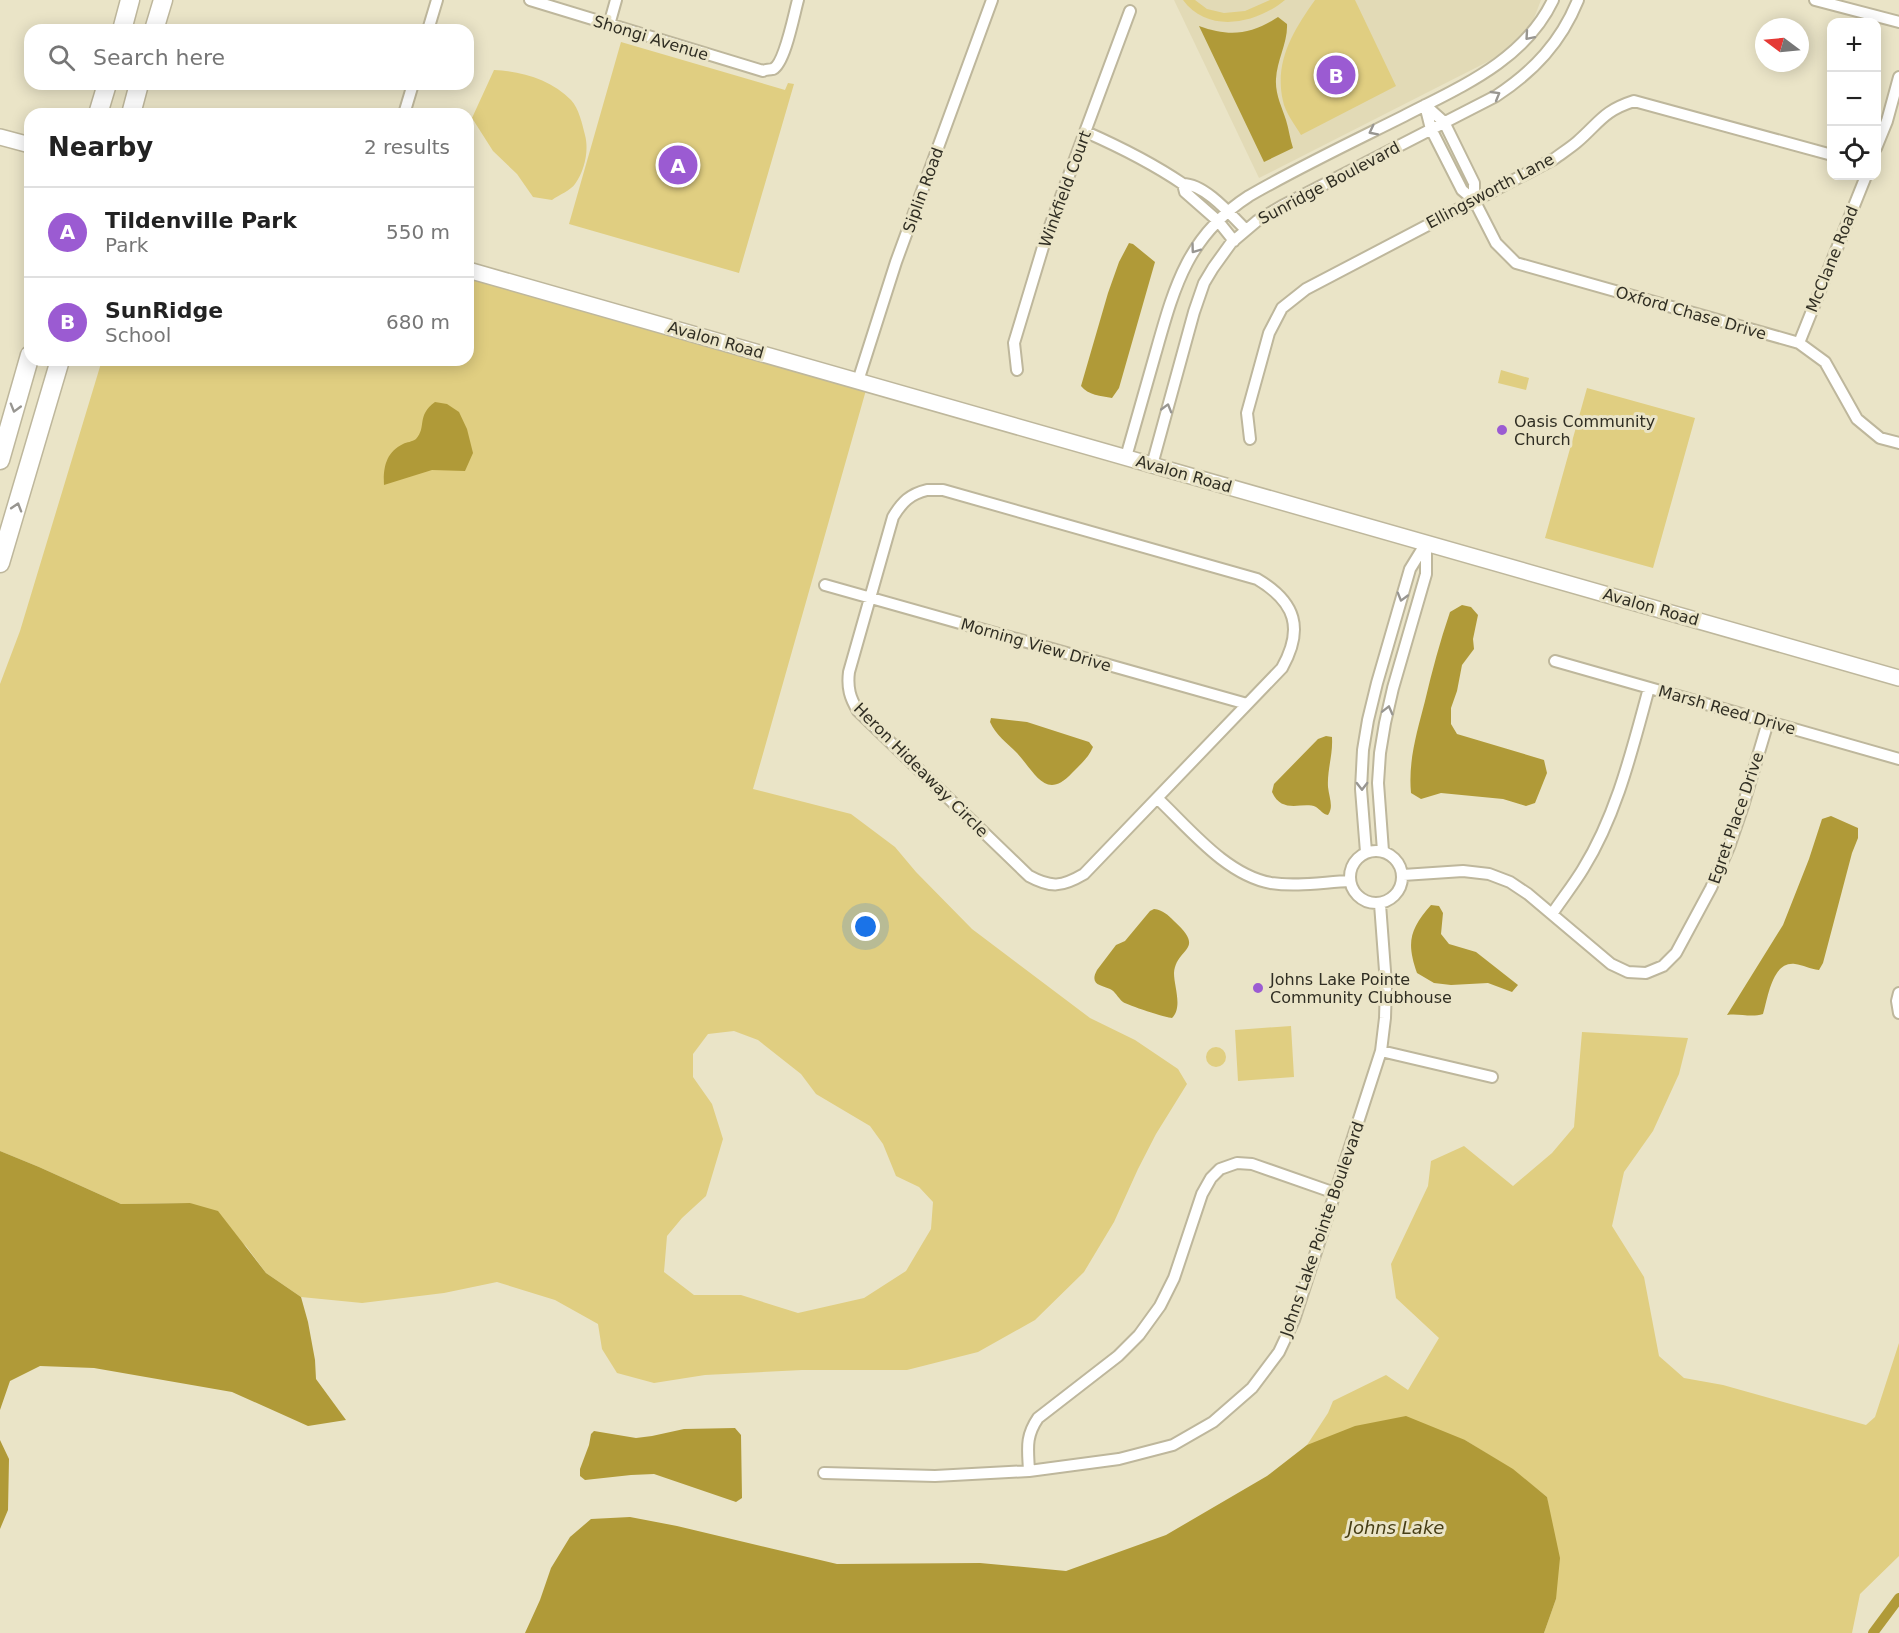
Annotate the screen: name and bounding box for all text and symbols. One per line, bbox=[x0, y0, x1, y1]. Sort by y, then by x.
street label: Shongi Avenue bbox=[591, 11, 711, 65]
north arrow bbox=[1755, 18, 1809, 72]
map controls bbox=[1827, 18, 1881, 180]
button: + bbox=[1827, 18, 1881, 72]
search box bbox=[24, 24, 474, 90]
one-way arrow bbox=[1525, 29, 1536, 40]
icon: search bbox=[45, 41, 78, 74]
text: Search here bbox=[93, 45, 225, 70]
pin: B bbox=[1316, 52, 1356, 98]
button: − bbox=[1827, 72, 1881, 126]
one-way arrow bbox=[1490, 91, 1500, 103]
one-way arrow bbox=[1369, 124, 1380, 136]
button: locate bbox=[1827, 126, 1881, 180]
street label: Winkfield Court bbox=[1035, 128, 1095, 250]
text: Nearby bbox=[48, 132, 153, 162]
text: 2 results bbox=[364, 135, 450, 159]
street label: Sunridge Boulevard bbox=[1255, 138, 1403, 228]
pin: A bbox=[658, 142, 698, 188]
street label: Siplin Road bbox=[899, 145, 947, 235]
street label: Ellingsworth Lane bbox=[1423, 149, 1557, 233]
street label: McClane Road bbox=[1802, 203, 1862, 315]
text: Tildenville Park bbox=[105, 208, 297, 233]
text: A bbox=[60, 220, 75, 244]
text: 550 m bbox=[386, 220, 450, 244]
text: Park bbox=[105, 233, 148, 257]
one-way arrow bbox=[1191, 242, 1202, 253]
street label: Oxford Chase Drive bbox=[1613, 282, 1769, 344]
text: SunRidge bbox=[105, 298, 223, 323]
text: B bbox=[60, 310, 75, 334]
text: 680 m bbox=[386, 310, 450, 334]
street label: Avalon Road bbox=[666, 317, 766, 363]
text: School bbox=[105, 323, 171, 347]
one-way arrow bbox=[10, 402, 22, 413]
one-way arrow bbox=[1160, 403, 1172, 414]
place label: Oasis Community Church bbox=[1514, 412, 1655, 449]
marker: Oasis Community Church bbox=[1495, 423, 1509, 437]
street label: Avalon Road bbox=[1134, 451, 1234, 497]
one-way arrow bbox=[10, 502, 22, 513]
street label: Avalon Road bbox=[1601, 584, 1701, 630]
one-way arrow bbox=[1397, 591, 1409, 601]
street label: Morning View Drive bbox=[959, 614, 1113, 676]
street label: Marsh Reed Drive bbox=[1656, 681, 1798, 739]
street label: Heron Hideaway Circle bbox=[850, 699, 992, 841]
one-way arrow bbox=[1380, 705, 1393, 715]
street label: Egret Place Drive bbox=[1705, 750, 1767, 886]
one-way arrow bbox=[1356, 782, 1368, 791]
your location bbox=[851, 912, 880, 941]
place label: Johns Lake Pointe Community Clubhouse bbox=[1269, 970, 1452, 1007]
marker: Johns Lake Pointe Community Clubhouse bbox=[1251, 981, 1265, 995]
street label: Johns Lake Pointe Boulevard bbox=[1276, 1119, 1368, 1340]
water label: Johns Lake bbox=[1345, 1517, 1444, 1538]

